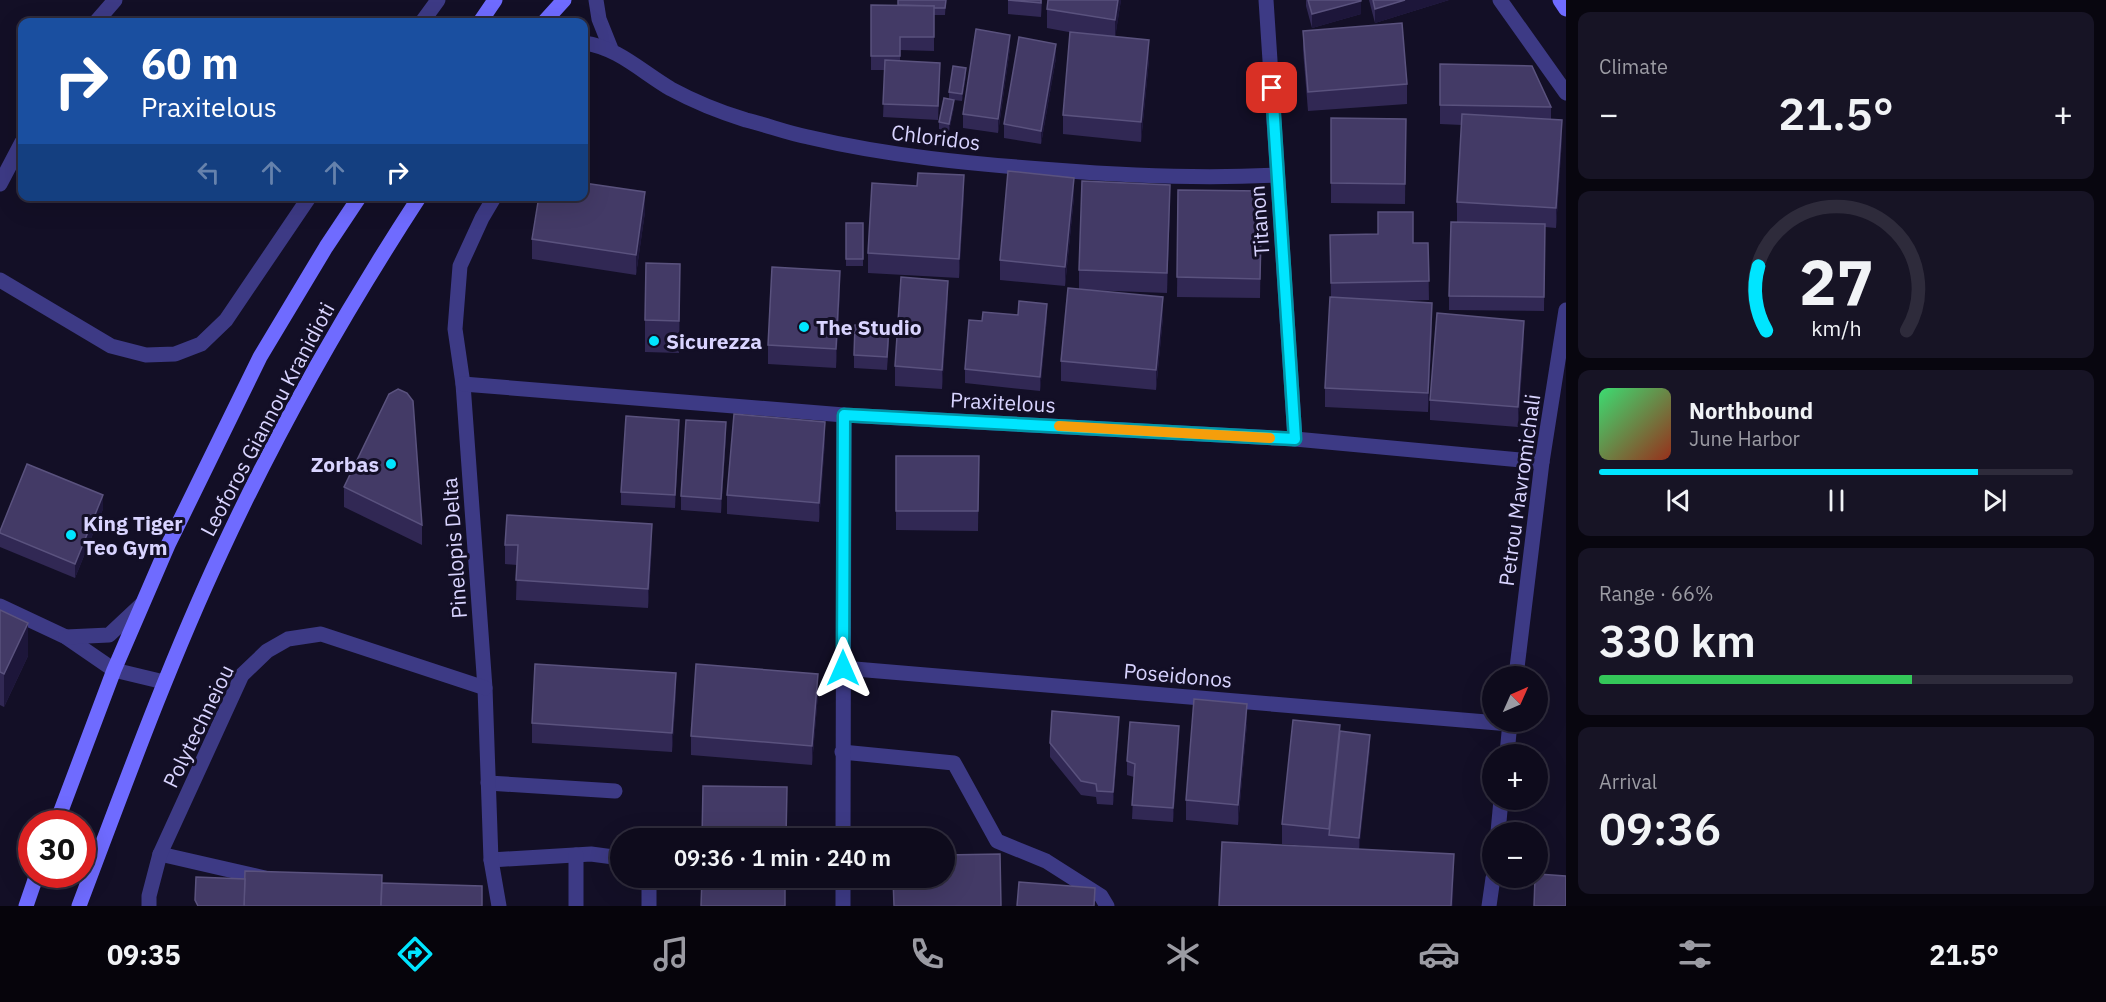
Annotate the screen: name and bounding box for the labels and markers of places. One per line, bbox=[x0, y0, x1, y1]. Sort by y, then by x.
pin bbox=[1246, 62, 1297, 113]
place label: The Studio bbox=[816, 313, 922, 341]
marker: The Studio bbox=[797, 320, 811, 334]
place label: Sicurezza bbox=[666, 327, 762, 355]
marker: Sicurezza bbox=[647, 334, 661, 348]
place label: Zorbas bbox=[311, 450, 379, 478]
marker: Zorbas bbox=[384, 457, 398, 471]
place label: King Tiger Teo Gym bbox=[83, 509, 183, 561]
marker: King Tiger Teo Gym bbox=[64, 528, 78, 542]

